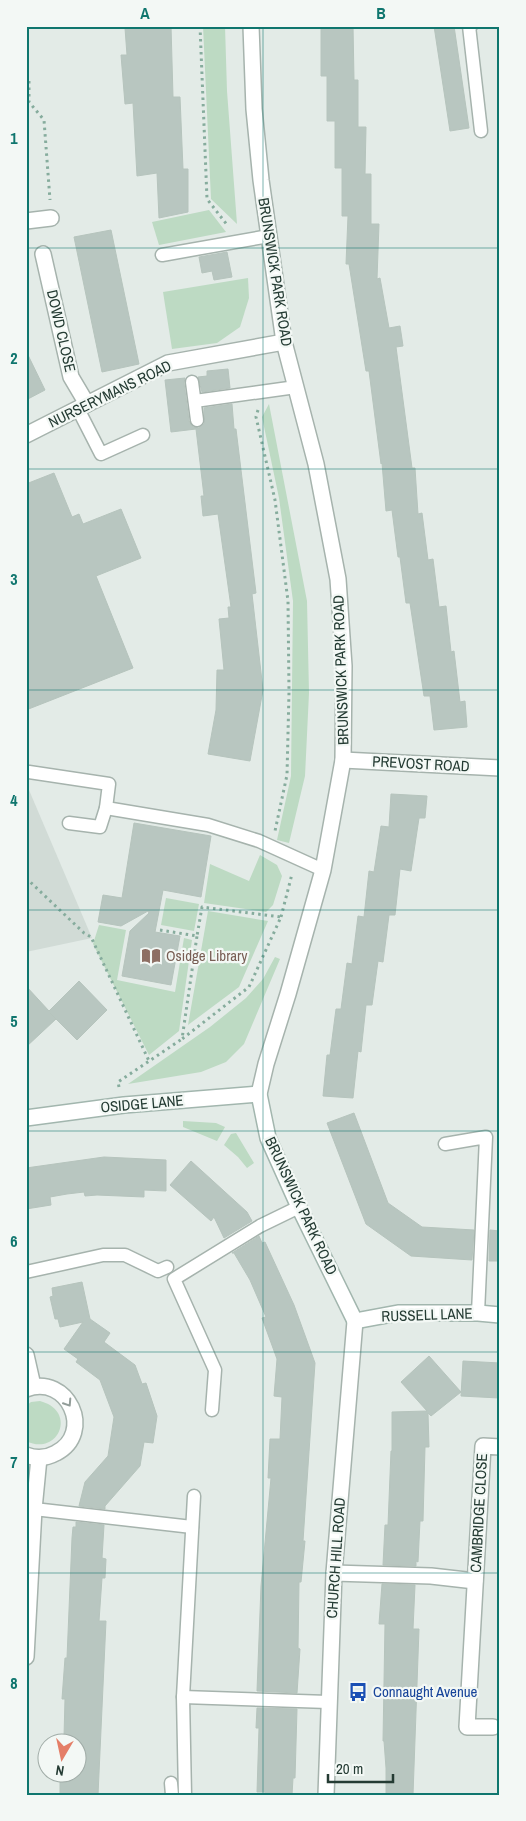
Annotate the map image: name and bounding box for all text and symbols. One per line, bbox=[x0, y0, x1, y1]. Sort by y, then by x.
text: A bbox=[140, 2, 150, 24]
text: B bbox=[376, 2, 386, 24]
text: 1 bbox=[10, 127, 18, 149]
street label: BRUNSWICK PARK ROAD bbox=[253, 196, 298, 348]
street label: DOWD CLOSE bbox=[42, 288, 81, 374]
text: 2 bbox=[10, 347, 18, 369]
street label: NURSERYMANS ROAD bbox=[45, 355, 175, 432]
text: 3 bbox=[10, 568, 18, 590]
street label: BRUNSWICK PARK ROAD bbox=[327, 595, 354, 745]
street label: PREVOST ROAD bbox=[372, 750, 470, 777]
text: 4 bbox=[10, 789, 18, 811]
library icon: Osidge Library bbox=[140, 945, 162, 967]
place label: Osidge Library bbox=[166, 945, 248, 966]
text: 5 bbox=[10, 1010, 18, 1032]
street label: OSIDGE LANE bbox=[99, 1089, 184, 1118]
street label: BRUNSWICK PARK ROAD bbox=[260, 1133, 343, 1278]
text: 6 bbox=[10, 1230, 18, 1252]
street label: RUSSELL LANE bbox=[381, 1302, 473, 1327]
one-way arrow bbox=[62, 1397, 71, 1407]
text: 7 bbox=[10, 1451, 18, 1473]
street label: CAMBRIDGE CLOSE bbox=[465, 1453, 492, 1573]
street label: CHURCH HILL ROAD bbox=[321, 1497, 350, 1619]
text: 8 bbox=[10, 1672, 18, 1694]
bus stop icon: Connaught Avenue bbox=[347, 1681, 369, 1703]
place label: Connaught Avenue bbox=[373, 1681, 478, 1702]
north arrow bbox=[38, 1734, 88, 1784]
scale bar bbox=[328, 1751, 394, 1783]
text: 20 m bbox=[336, 1758, 363, 1779]
text: N bbox=[54, 1761, 65, 1780]

